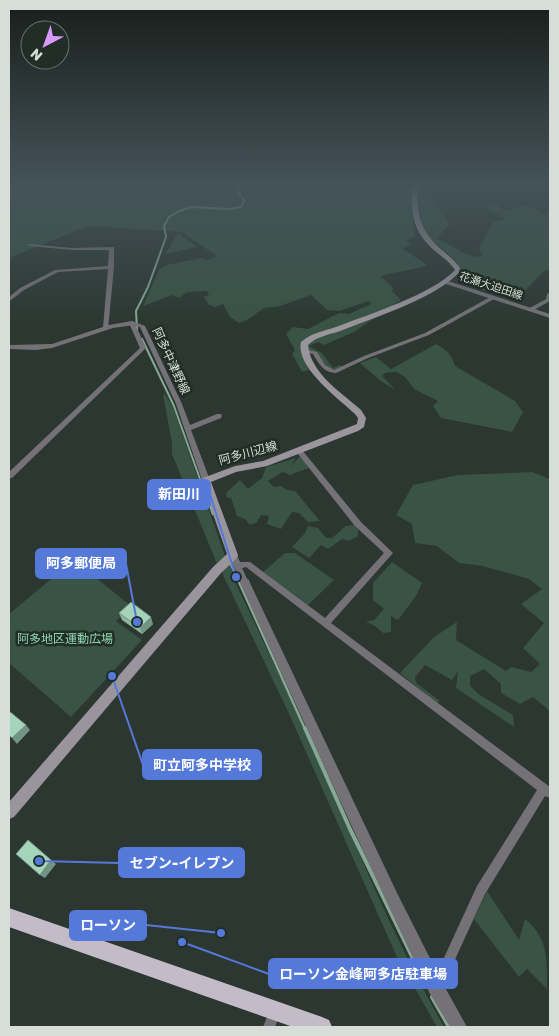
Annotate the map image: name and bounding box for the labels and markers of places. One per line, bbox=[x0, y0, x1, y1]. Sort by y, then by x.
callout: 新田川 bbox=[148, 480, 210, 509]
callout: 阿多郵便局 bbox=[36, 549, 126, 578]
callout: 町立阿多中学校 bbox=[143, 750, 261, 779]
callout: セブン-イレブン bbox=[119, 848, 244, 877]
callout: ローソン bbox=[70, 911, 146, 940]
callout: ローソン金峰阿多店駐車場 bbox=[269, 959, 457, 988]

